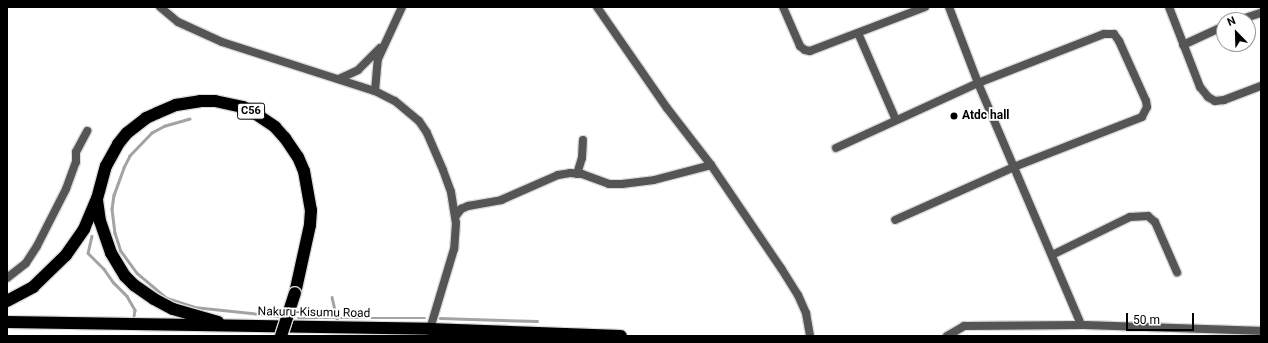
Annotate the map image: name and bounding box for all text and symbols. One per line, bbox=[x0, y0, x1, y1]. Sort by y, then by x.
north arrow bbox=[1216, 12, 1256, 52]
text: N bbox=[1225, 14, 1238, 29]
road number: C56 bbox=[237, 102, 265, 120]
place label: Atdc hall bbox=[962, 109, 1010, 123]
marker: Atdc hall bbox=[949, 111, 959, 121]
street label: Nakuru-Kisumu Road bbox=[258, 305, 370, 321]
scale bar bbox=[1128, 305, 1196, 331]
text: 50 m bbox=[1133, 313, 1160, 327]

